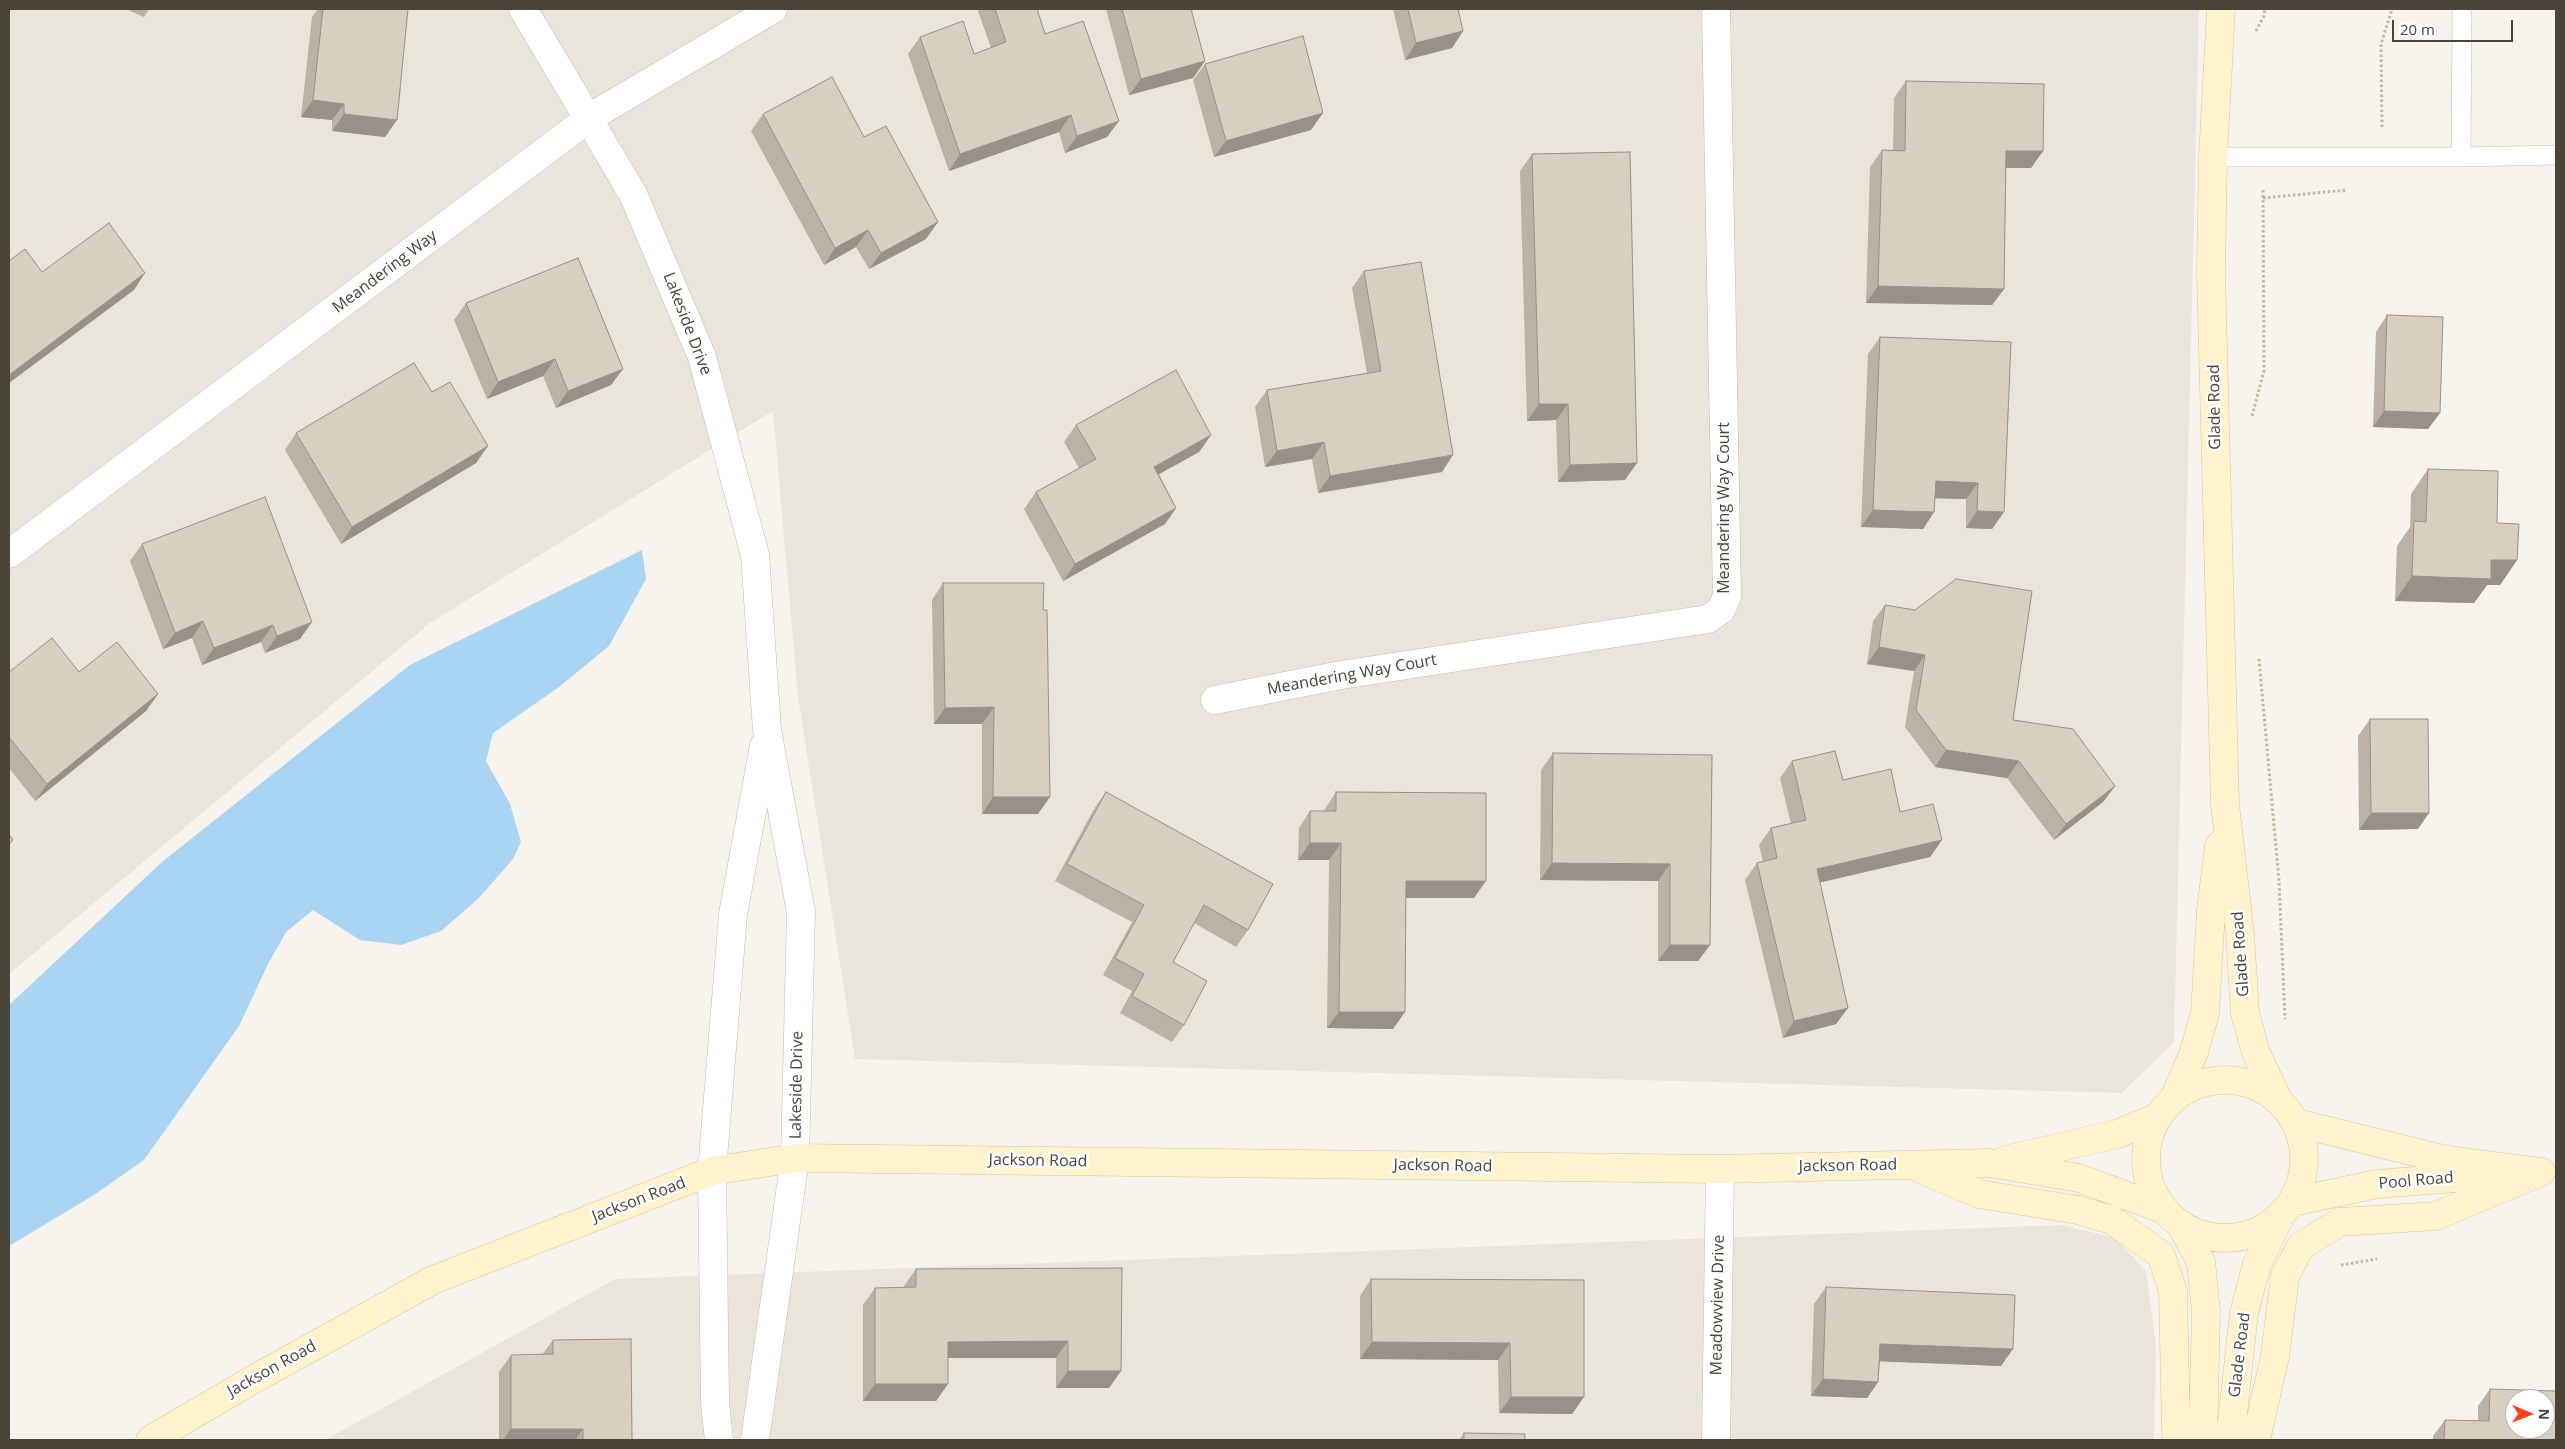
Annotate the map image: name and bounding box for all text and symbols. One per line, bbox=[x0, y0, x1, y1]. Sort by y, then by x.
scale bar bbox=[2395, 10, 2516, 42]
text: 20 m bbox=[2400, 19, 2435, 39]
street label: Meandering Way bbox=[329, 226, 441, 318]
street label: Lakeside Drive bbox=[659, 270, 715, 378]
street label: Glade Road bbox=[2205, 364, 2225, 450]
street label: Meandering Way Court bbox=[1714, 422, 1734, 594]
street label: Meandering Way Court bbox=[1266, 651, 1438, 699]
street label: Glade Road bbox=[2228, 911, 2254, 997]
street label: Lakeside Drive bbox=[786, 1031, 808, 1139]
street label: Jackson Road bbox=[989, 1151, 1087, 1171]
street label: Jackson Road bbox=[1394, 1156, 1492, 1176]
street label: Jackson Road bbox=[1799, 1156, 1897, 1176]
street label: Pool Road bbox=[2378, 1168, 2454, 1194]
street label: Jackson Road bbox=[590, 1173, 688, 1227]
street label: Meadowview Drive bbox=[1707, 1234, 1729, 1376]
street label: Glade Road bbox=[2225, 1311, 2255, 1399]
street label: Jackson Road bbox=[224, 1337, 320, 1401]
north arrow bbox=[2505, 1389, 2555, 1439]
text: N bbox=[2535, 1408, 2554, 1420]

